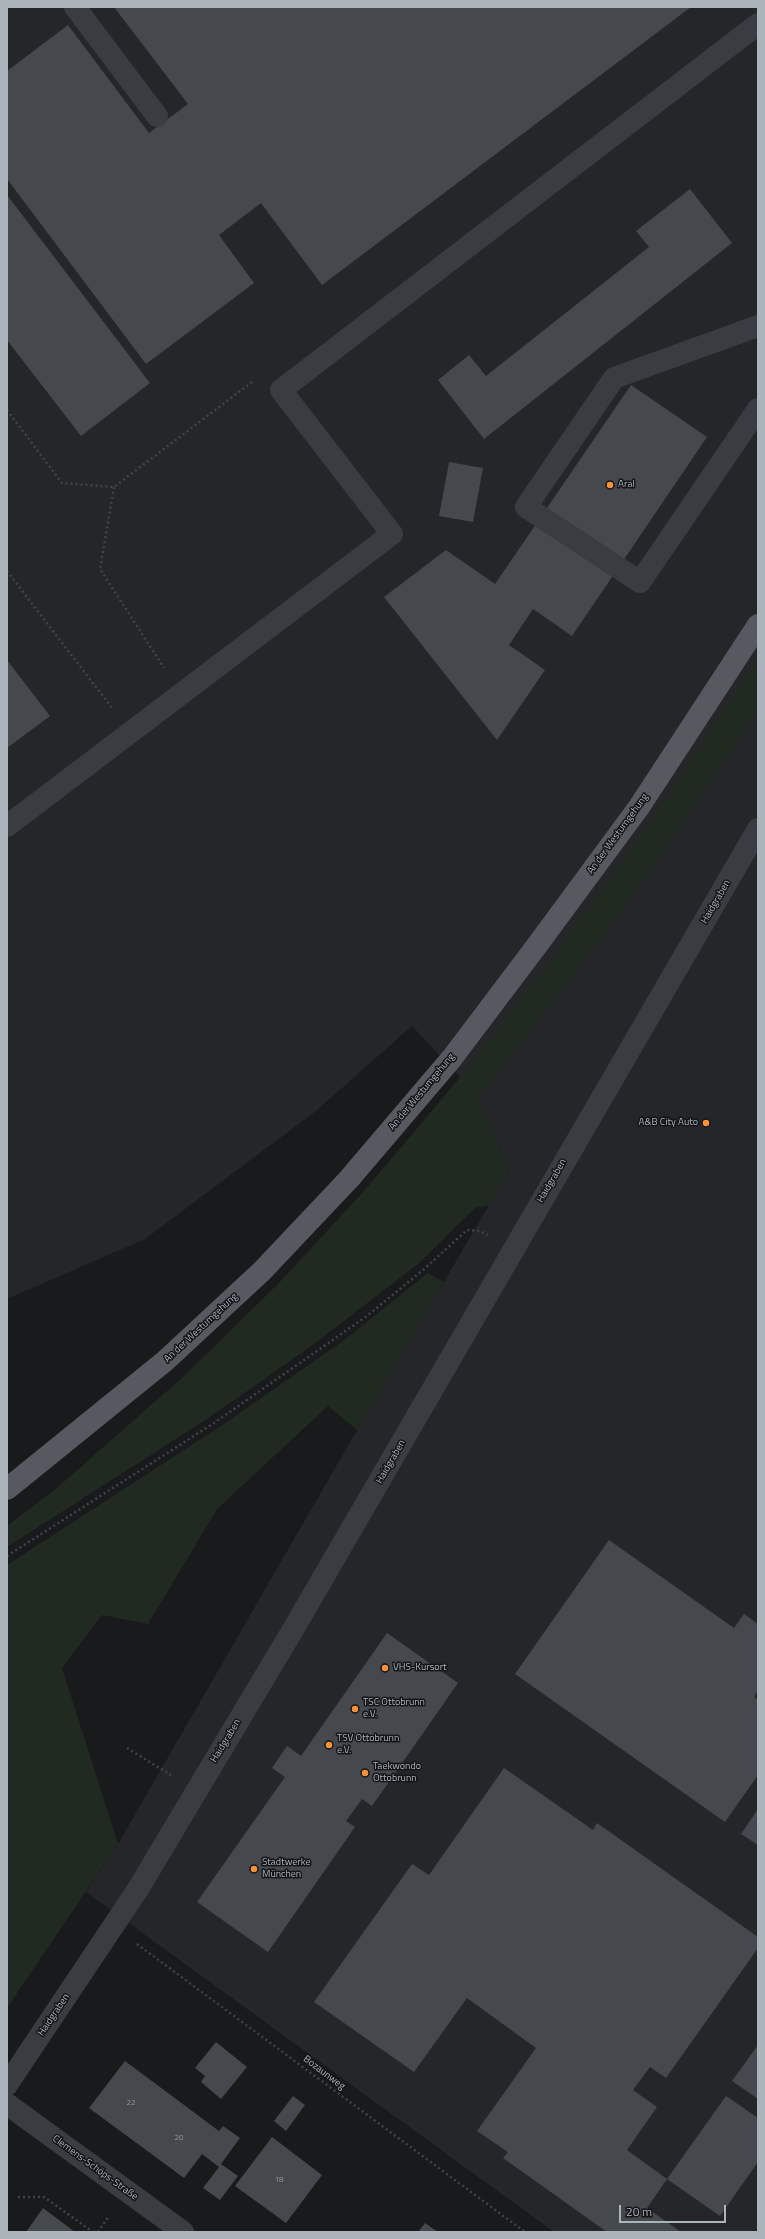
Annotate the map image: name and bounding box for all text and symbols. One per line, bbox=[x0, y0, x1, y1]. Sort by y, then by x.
place label: Aral bbox=[618, 479, 635, 491]
marker: Aral bbox=[605, 480, 615, 490]
street label: An der Westumgehung bbox=[585, 791, 651, 877]
street label: Haidgraben bbox=[699, 878, 733, 926]
street label: An der Westumgehung bbox=[386, 1051, 458, 1133]
place label: A&B City Auto bbox=[639, 1117, 698, 1129]
marker: A&B City Auto bbox=[701, 1118, 711, 1128]
street label: Haidgraben bbox=[535, 1157, 569, 1205]
street label: An der Westumgehung bbox=[162, 1291, 240, 1365]
street label: Haidgraben bbox=[374, 1438, 408, 1486]
place label: VHS-Kursort bbox=[393, 1662, 447, 1674]
marker: VHS-Kursort bbox=[380, 1663, 390, 1673]
place label: TSC Ottobrunn e.V. bbox=[363, 1697, 425, 1720]
marker: TSC Ottobrunn e.V. bbox=[350, 1704, 360, 1714]
street label: Haidgraben bbox=[208, 1717, 244, 1765]
place label: TSV Ottobrunn e.V. bbox=[337, 1733, 399, 1756]
marker: TSV Ottobrunn e.V. bbox=[324, 1740, 334, 1750]
place label: Taekwondo Ottobrunn bbox=[373, 1761, 421, 1784]
marker: Taekwondo Ottobrunn bbox=[360, 1768, 370, 1778]
place label: Stadtwerke München bbox=[262, 1857, 310, 1880]
marker: Stadtwerke München bbox=[249, 1864, 259, 1874]
street label: Haidgraben bbox=[35, 1992, 73, 2038]
street label: Bozaunweg bbox=[301, 2053, 347, 2093]
house number: 22 bbox=[127, 2098, 135, 2108]
street label: Clemens-Schöps-Straße bbox=[50, 2133, 140, 2203]
house number: 20 bbox=[175, 2133, 183, 2143]
house number: 18 bbox=[275, 2175, 283, 2185]
scale bar bbox=[621, 2197, 728, 2223]
text: 20 m bbox=[626, 2202, 652, 2221]

